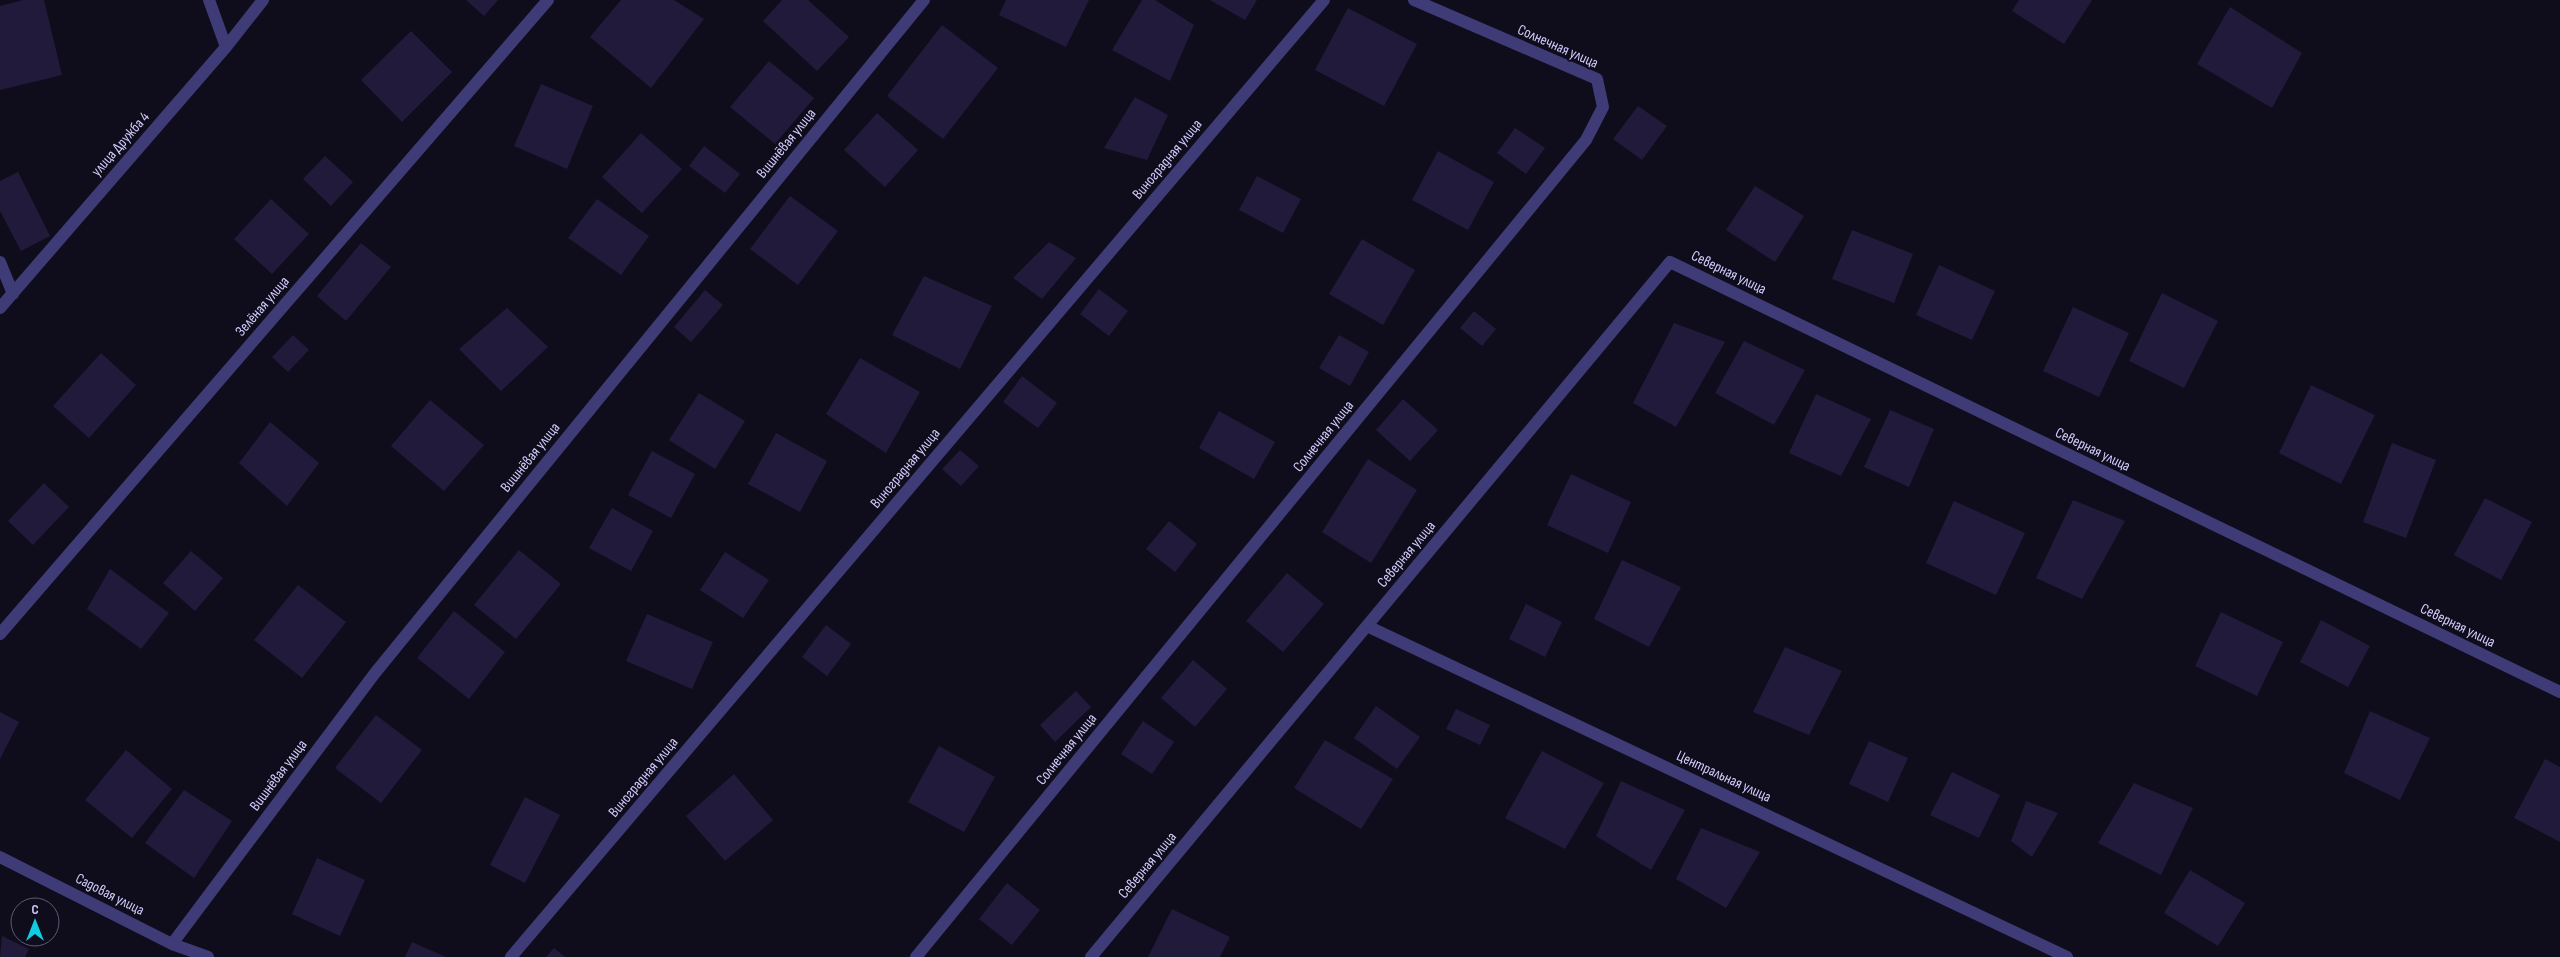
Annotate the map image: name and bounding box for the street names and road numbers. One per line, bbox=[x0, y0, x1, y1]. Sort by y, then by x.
street label: Солнечная улица bbox=[1514, 20, 1601, 73]
street label: Вишнёвая улица bbox=[752, 104, 820, 182]
street label: улица Дружба 4 bbox=[87, 108, 154, 181]
street label: Виноградная улица bbox=[1128, 115, 1207, 203]
street label: Северная улица bbox=[1688, 246, 1770, 299]
street label: Зелёная улица bbox=[231, 272, 294, 340]
street label: Солнечная улица bbox=[1289, 397, 1358, 476]
street label: Вишнёвая улица bbox=[496, 418, 564, 496]
street label: Северная улица bbox=[2052, 423, 2134, 476]
street label: Виноградная улица bbox=[866, 424, 945, 512]
street label: Северная улица bbox=[1373, 517, 1440, 592]
street label: Северная улица bbox=[2417, 599, 2499, 652]
street label: Солнечная улица bbox=[1032, 710, 1101, 789]
street label: Виноградная улица bbox=[604, 733, 683, 821]
street label: Вишнёвая улица bbox=[245, 736, 311, 815]
street label: Центральная улица bbox=[1674, 746, 1774, 807]
street label: Северная улица bbox=[1114, 828, 1181, 903]
street label: Садовая улица bbox=[72, 869, 148, 920]

